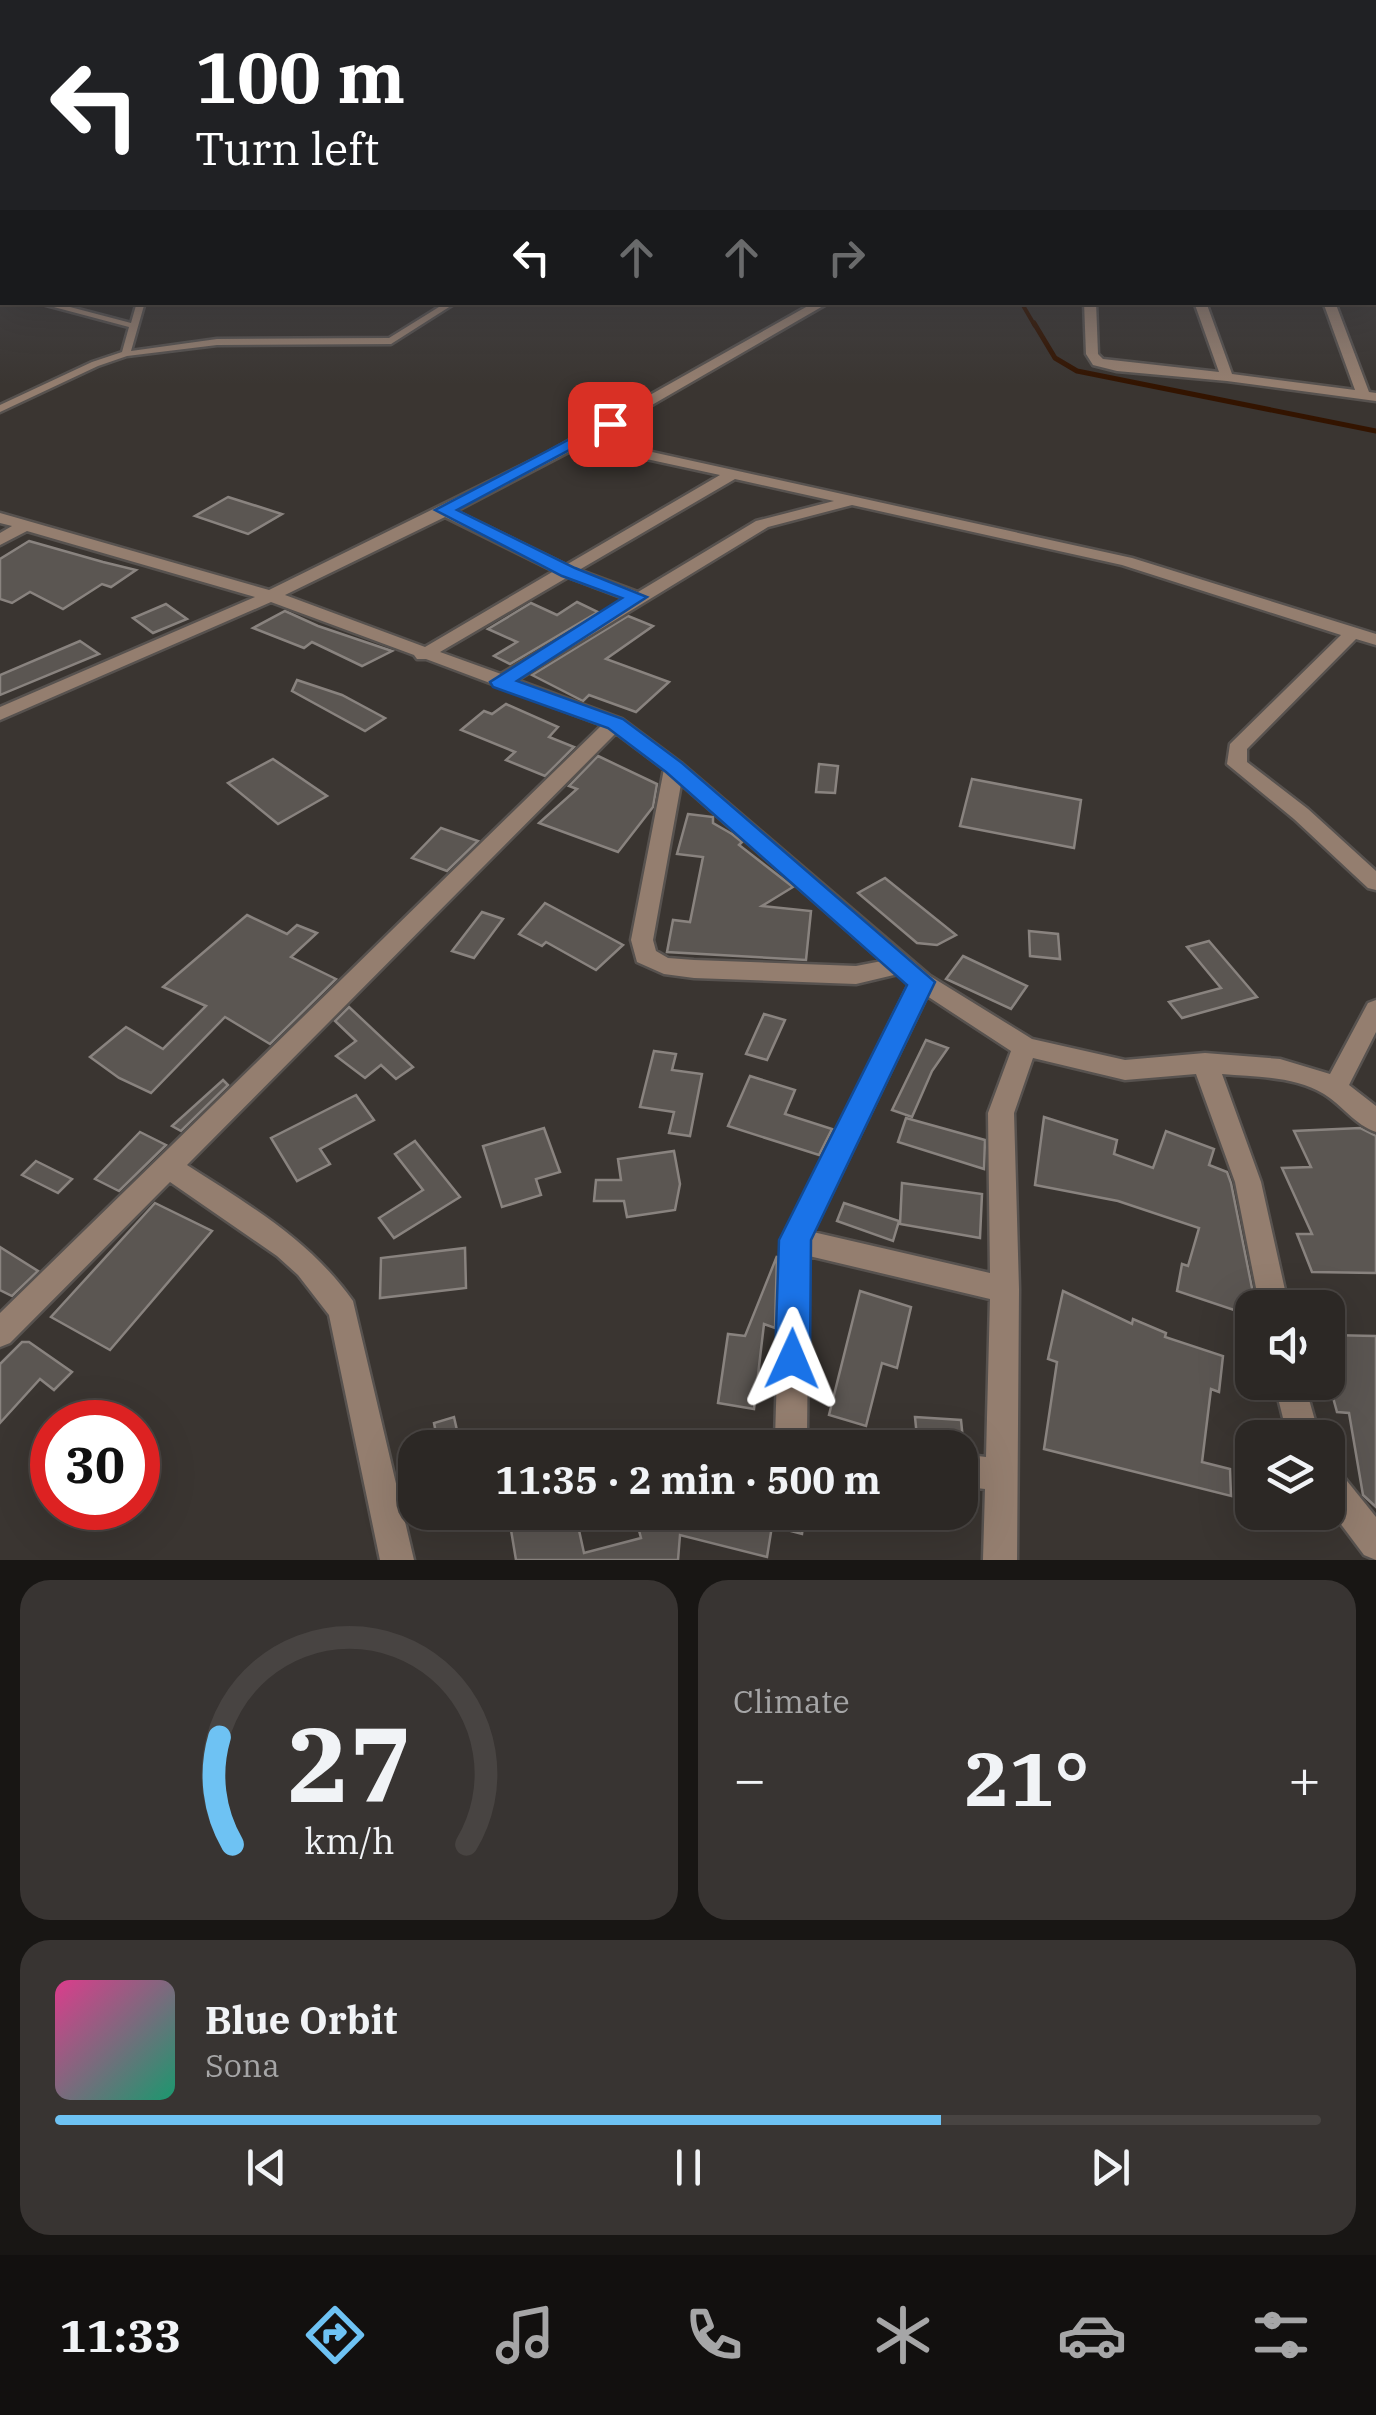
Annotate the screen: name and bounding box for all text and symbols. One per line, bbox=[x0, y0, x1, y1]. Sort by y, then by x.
text: 100 m bbox=[195, 31, 405, 122]
icon: left bbox=[30, 40, 160, 170]
text: Turn left bbox=[195, 119, 379, 177]
icon: left bbox=[504, 230, 559, 285]
icon: ahead bbox=[609, 230, 664, 285]
icon: ahead bbox=[714, 230, 769, 285]
icon: right bbox=[819, 230, 874, 285]
pin bbox=[568, 382, 653, 467]
icon: arrive bbox=[583, 397, 638, 452]
map controls bbox=[1235, 1290, 1345, 1530]
button: sound bbox=[1235, 1290, 1345, 1400]
position arrow bbox=[740, 1307, 844, 1411]
speed limit sign: 30 bbox=[30, 1400, 160, 1530]
button: layers bbox=[1235, 1420, 1345, 1530]
text: 11:35 · 2 min · 500 m bbox=[495, 1455, 881, 1504]
text: Climate bbox=[733, 1680, 850, 1722]
text: 27 bbox=[287, 1695, 411, 1831]
text: 21° bbox=[964, 1729, 1090, 1827]
text: − bbox=[733, 1743, 766, 1814]
text: + bbox=[1288, 1743, 1321, 1814]
text: km/h bbox=[304, 1817, 394, 1864]
text: Blue Orbit bbox=[205, 1995, 397, 2044]
text: Sona bbox=[205, 2044, 280, 2086]
icon: previous bbox=[239, 2140, 294, 2195]
icon: pause bbox=[661, 2140, 716, 2195]
icon: next bbox=[1083, 2140, 1138, 2195]
icon: directions bbox=[300, 2300, 370, 2370]
icon: music bbox=[490, 2300, 560, 2370]
icon: phone bbox=[679, 2300, 749, 2370]
icon: climate bbox=[868, 2300, 938, 2370]
icon: car bbox=[1057, 2300, 1127, 2370]
icon: filters bbox=[1246, 2300, 1316, 2370]
text: 11:33 bbox=[60, 2306, 181, 2364]

